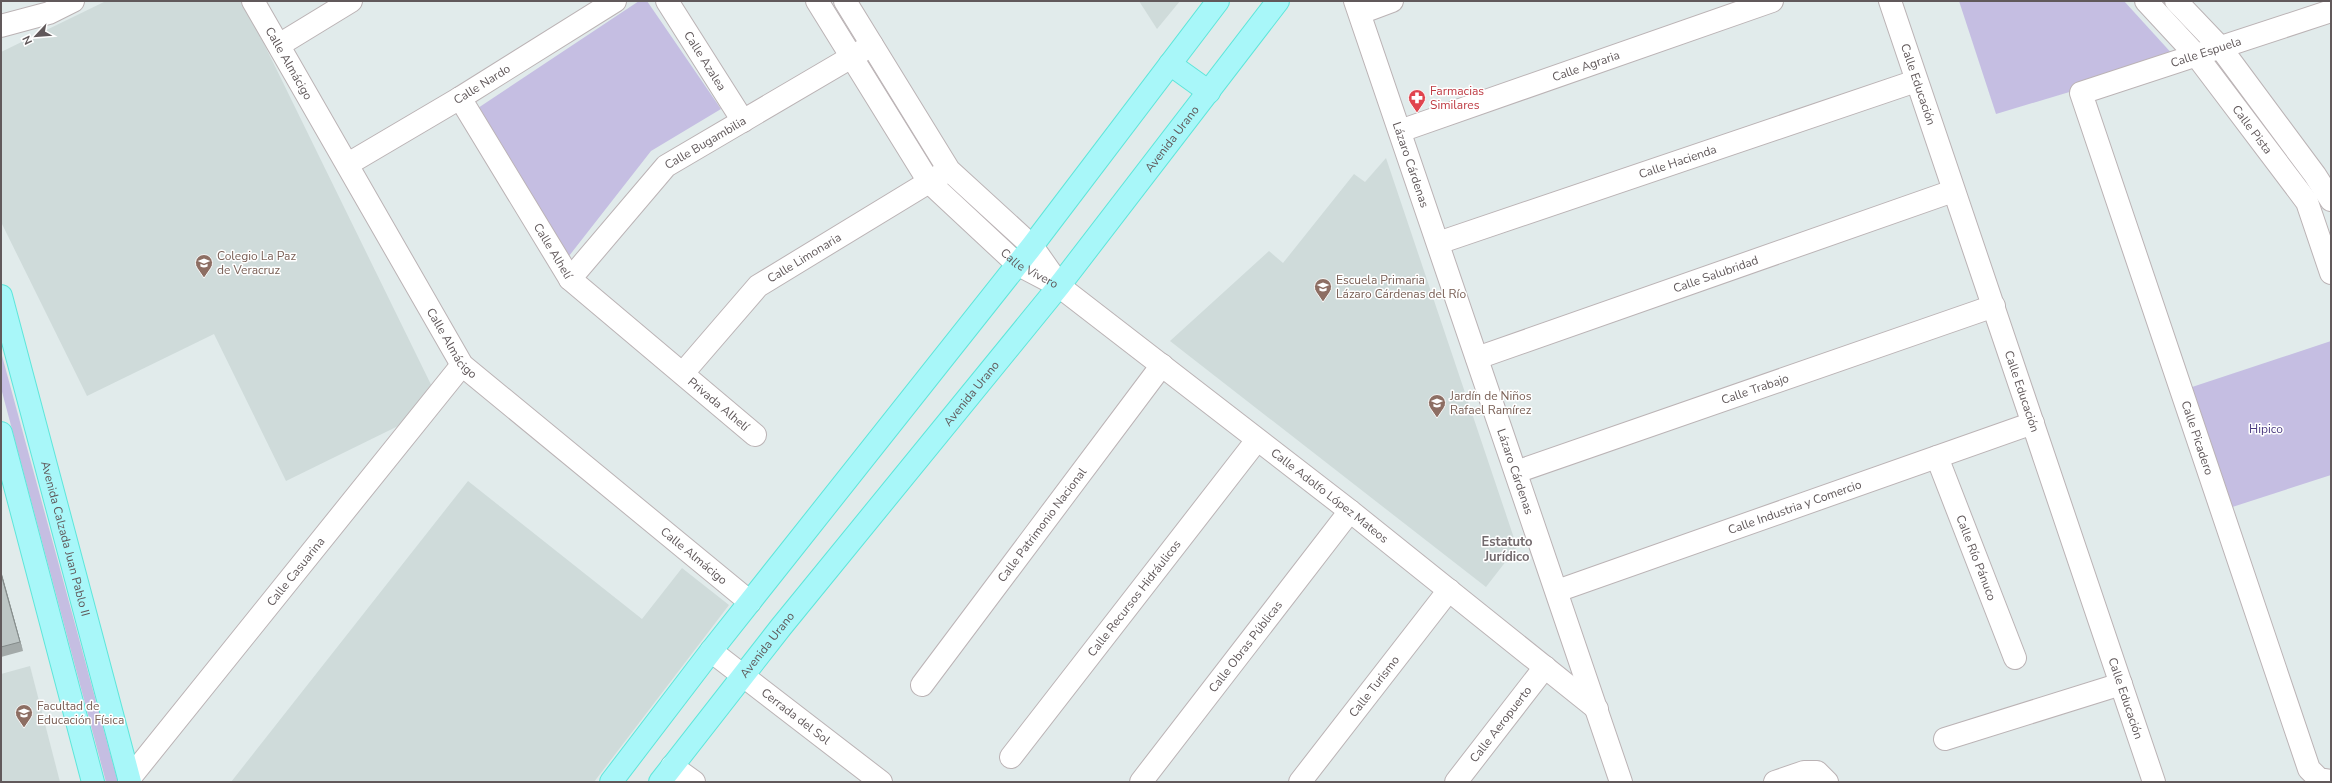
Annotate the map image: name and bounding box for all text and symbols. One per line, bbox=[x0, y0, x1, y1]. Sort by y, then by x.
north arrow bbox=[16, 16, 56, 56]
street label: Calle Almácigo bbox=[262, 24, 316, 103]
street label: Calle Azalea bbox=[680, 28, 730, 94]
text: N bbox=[19, 33, 36, 47]
street label: Calle Espuela bbox=[2169, 33, 2243, 71]
street label: Calle Educación bbox=[1897, 41, 1939, 127]
street label: Calle Agraria bbox=[1550, 47, 1622, 85]
street label: Calle Nardo bbox=[451, 60, 514, 108]
place label: Farmacias Similares bbox=[1430, 83, 1484, 113]
pharmacy icon: Farmacias Similares bbox=[1407, 88, 1427, 113]
street label: Avenida Urano bbox=[1141, 102, 1203, 176]
street label: Calle Pista bbox=[2229, 102, 2276, 157]
street label: Calle Bugambilia bbox=[662, 113, 749, 173]
street label: Lázaro Cárdenas bbox=[1389, 120, 1433, 210]
street label: Calle Hacienda bbox=[1637, 141, 1719, 182]
street label: Calle Alhelí bbox=[530, 220, 577, 283]
street label: Calle Limonaria bbox=[764, 229, 844, 286]
street label: Calle Vivero bbox=[997, 245, 1061, 292]
place label: Colegio La Paz de Veracruz bbox=[217, 248, 296, 278]
street label: Calle Salubridad bbox=[1671, 252, 1761, 297]
school or university icon: Colegio La Paz de Veracruz bbox=[194, 253, 214, 278]
place label: Escuela Primaria Lázaro Cárdenas del Río bbox=[1336, 272, 1466, 302]
school or university icon: Escuela Primaria Lázaro Cárdenas del Río bbox=[1313, 277, 1333, 302]
street label: Calle Almácigo bbox=[423, 305, 481, 382]
street label: Calle Educación bbox=[2001, 348, 2043, 434]
street label: Avenida Urano bbox=[940, 357, 1003, 429]
street label: Calle Trabajo bbox=[1719, 370, 1791, 408]
street label: Privada Alhelí bbox=[684, 374, 753, 435]
place label: Jardín de Niños Rafael Ramírez bbox=[1449, 388, 1532, 418]
school or university icon: Jardín de Niños Rafael Ramírez bbox=[1427, 393, 1447, 418]
street label: Calle Picadero bbox=[2177, 399, 2217, 477]
park label: Hipico bbox=[2249, 421, 2283, 437]
street label: Lázaro Cárdenas bbox=[1493, 426, 1537, 517]
street label: Calle Adolfo López Mateos bbox=[1268, 445, 1392, 547]
street label: Avenida Calzada Juan Pablo II bbox=[37, 459, 94, 618]
street label: Calle Patrimonio Nacional bbox=[994, 464, 1090, 586]
street label: Calle Industria y Comercio bbox=[1726, 476, 1864, 538]
street label: Calle Río Pánuco bbox=[1952, 512, 2000, 603]
street label: Calle Almácigo bbox=[657, 524, 731, 588]
district label: Estatuto Jurídico bbox=[1481, 533, 1533, 566]
street label: Calle Casuarina bbox=[263, 534, 328, 610]
street label: Calle Recursos Hidráulicos bbox=[1084, 536, 1185, 660]
street label: Calle Obras Públicas bbox=[1205, 597, 1286, 696]
street label: Avenida Urano bbox=[736, 608, 798, 681]
street label: Calle Turismo bbox=[1345, 652, 1403, 720]
street label: Calle Educación bbox=[2104, 655, 2147, 741]
street label: Calle Aeropuerto bbox=[1466, 683, 1535, 766]
street label: Cerrada del Sol bbox=[758, 685, 834, 748]
place label: Facultad de Educación Física bbox=[37, 698, 124, 728]
school or university icon: Facultad de Educación Física bbox=[14, 703, 34, 728]

